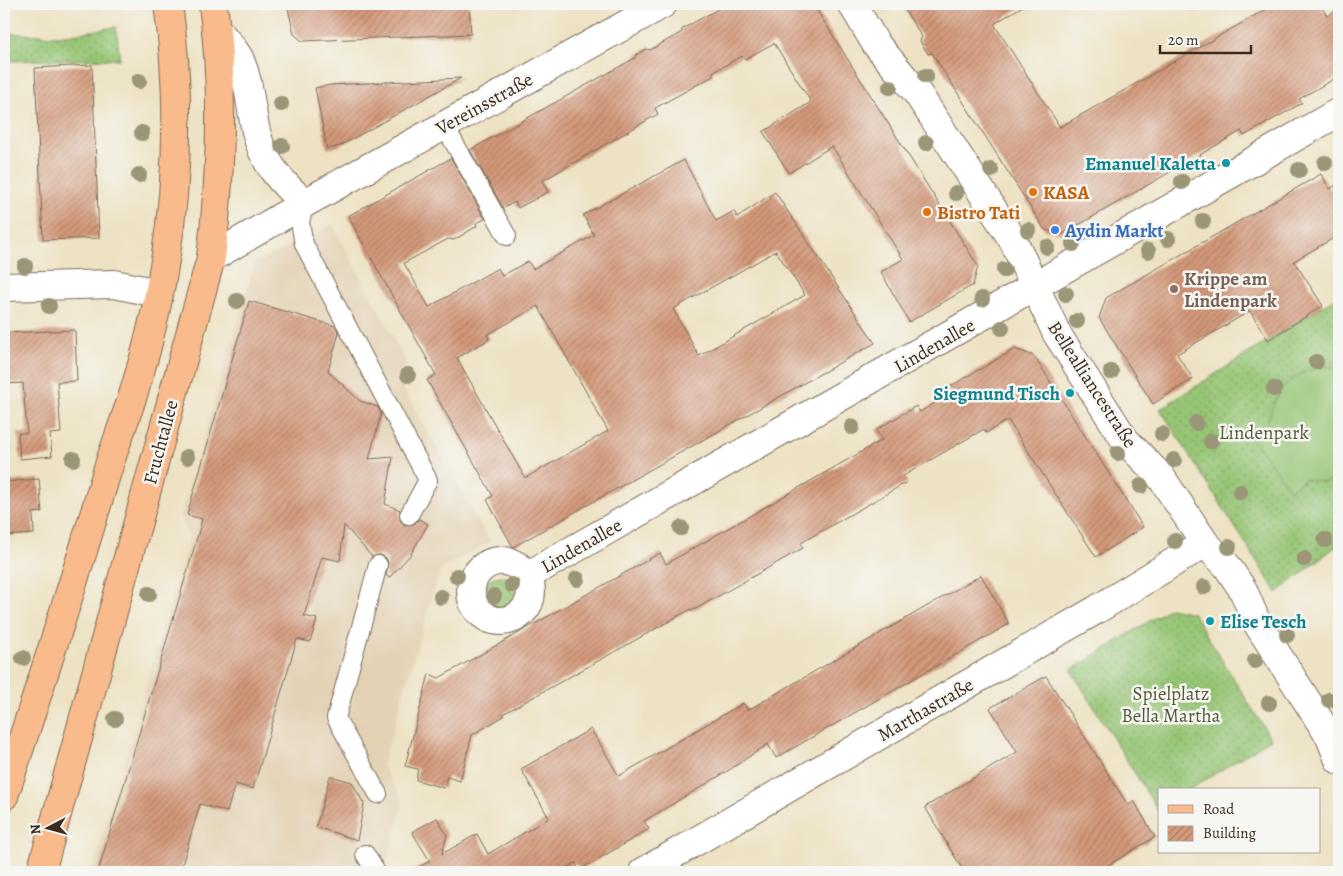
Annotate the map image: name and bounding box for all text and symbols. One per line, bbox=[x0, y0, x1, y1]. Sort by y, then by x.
scale bar bbox=[1160, 22, 1252, 54]
text: 20 m bbox=[1168, 30, 1199, 50]
street label: Vereinsstraße bbox=[430, 66, 538, 142]
place label: Emanuel Kaletta bbox=[1085, 151, 1217, 177]
marker: Emanuel Kaletta bbox=[1220, 157, 1232, 169]
place label: KASA bbox=[1043, 180, 1090, 206]
marker: KASA bbox=[1027, 186, 1039, 198]
place label: Bistro Tati bbox=[937, 200, 1021, 226]
marker: Bistro Tati bbox=[921, 206, 933, 218]
place label: Aydin Markt bbox=[1064, 218, 1164, 244]
marker: Aydin Markt bbox=[1049, 224, 1061, 236]
place label: Krippe am Lindenpark bbox=[1184, 266, 1277, 314]
marker: Krippe am Lindenpark bbox=[1168, 283, 1180, 295]
street label: Lindenallee bbox=[889, 312, 980, 380]
street label: Bellealliancestraße bbox=[1041, 316, 1143, 453]
place label: Siegmund Tisch bbox=[933, 381, 1060, 407]
marker: Siegmund Tisch bbox=[1064, 387, 1076, 399]
street label: Fruchtallee bbox=[137, 397, 185, 487]
park label: Lindenpark bbox=[1219, 420, 1310, 446]
street label: Lindenallee bbox=[536, 512, 627, 580]
place label: Elise Tesch bbox=[1220, 609, 1307, 635]
marker: Elise Tesch bbox=[1204, 615, 1216, 627]
street label: Marthastraße bbox=[873, 672, 978, 748]
park label: Spielplatz Bella Martha bbox=[1122, 681, 1221, 729]
legend bbox=[1158, 788, 1320, 854]
text: Road bbox=[1203, 799, 1235, 819]
north arrow bbox=[22, 804, 72, 854]
text: N bbox=[26, 823, 46, 835]
text: Building bbox=[1203, 823, 1256, 843]

